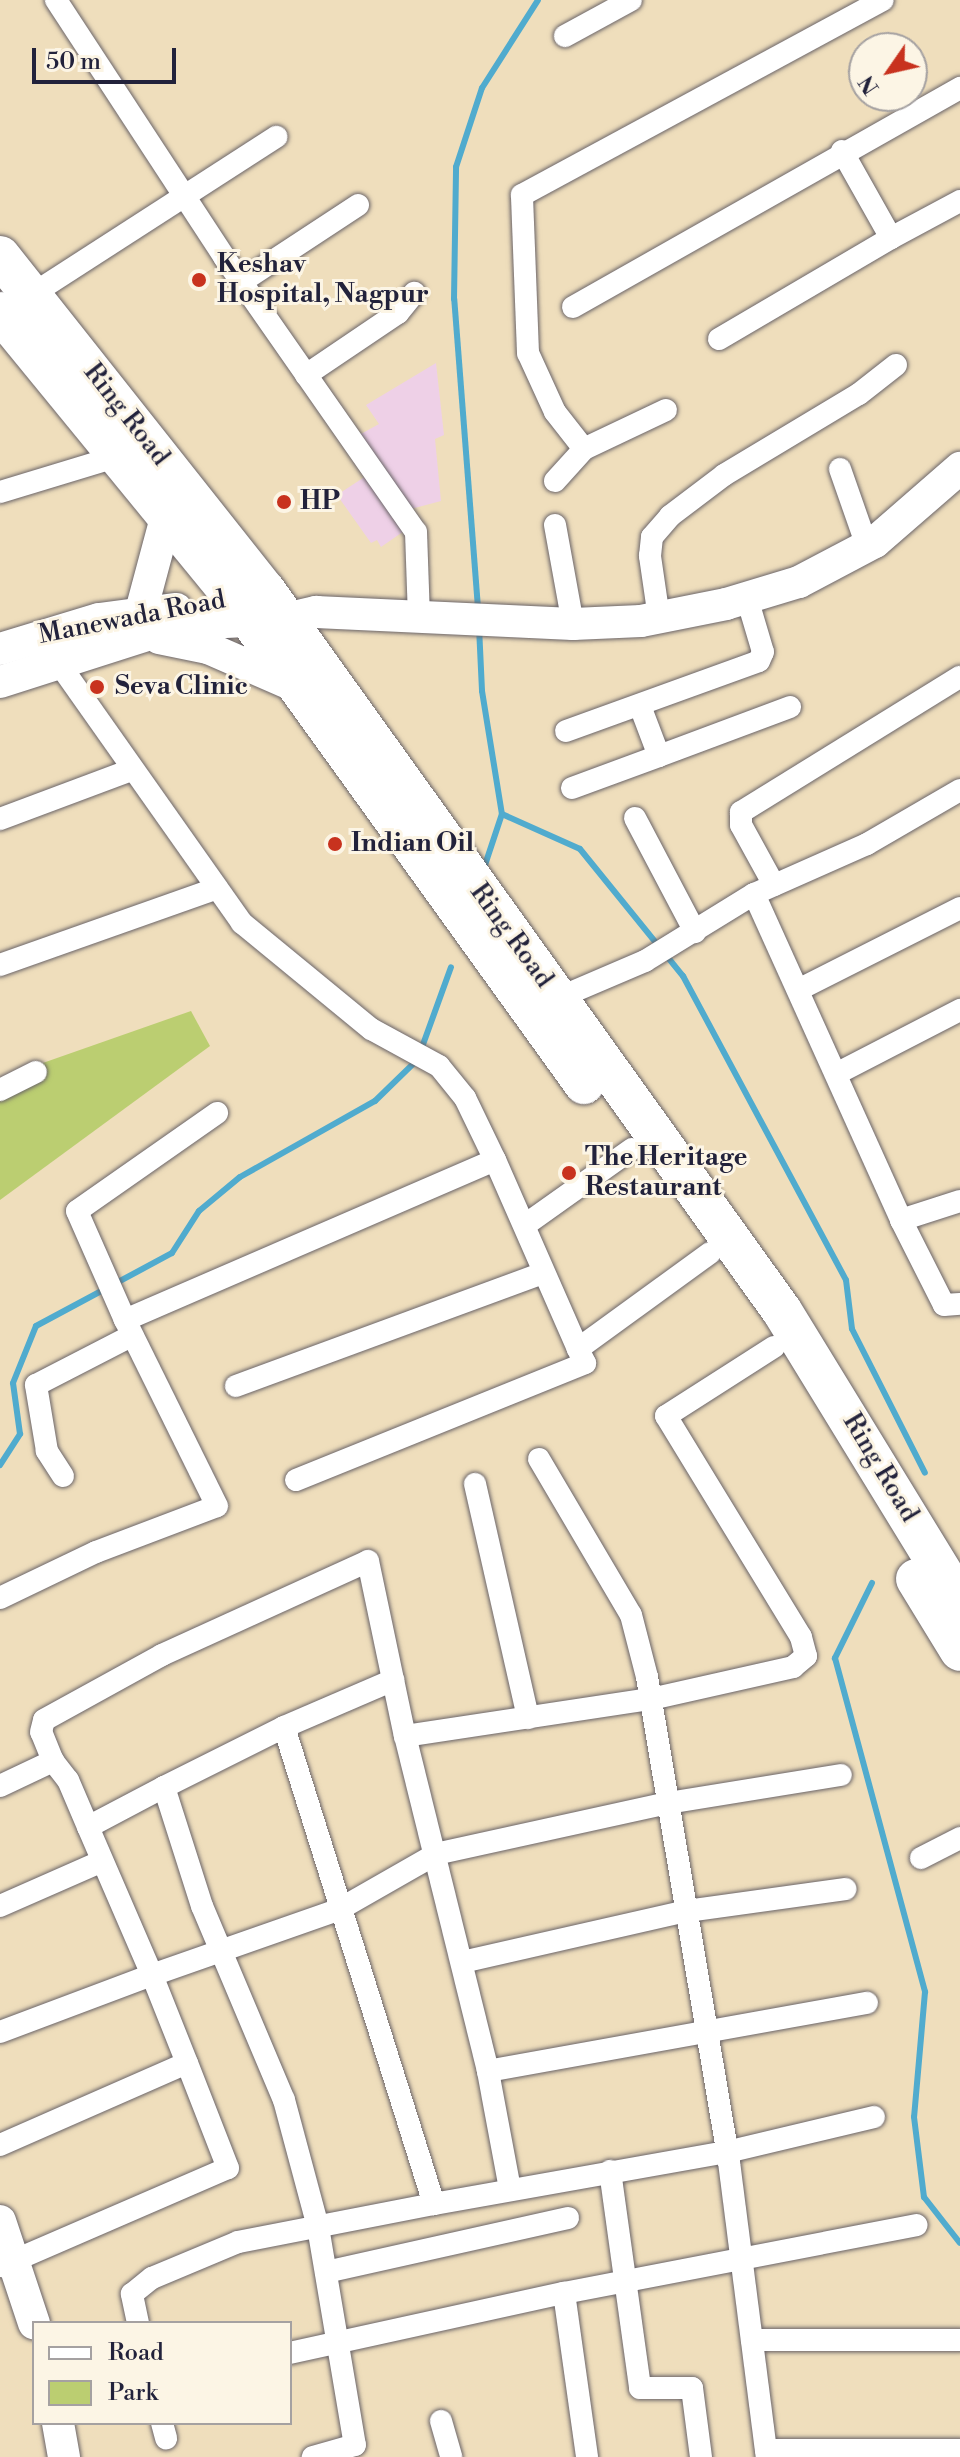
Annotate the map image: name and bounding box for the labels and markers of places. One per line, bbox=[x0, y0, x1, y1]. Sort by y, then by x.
place label: Keshav Hospital, Nagpur bbox=[217, 249, 429, 310]
marker: Keshav Hospital, Nagpur bbox=[188, 269, 210, 291]
place label: HP bbox=[300, 486, 340, 518]
marker: HP bbox=[275, 493, 293, 511]
place label: Seva Clinic bbox=[115, 671, 248, 703]
marker: Seva Clinic bbox=[86, 676, 108, 698]
place label: Indian Oil bbox=[351, 828, 474, 860]
marker: Indian Oil bbox=[326, 835, 344, 853]
place label: The Heritage Restaurant bbox=[585, 1142, 748, 1204]
marker: The Heritage Restaurant bbox=[560, 1164, 578, 1182]

